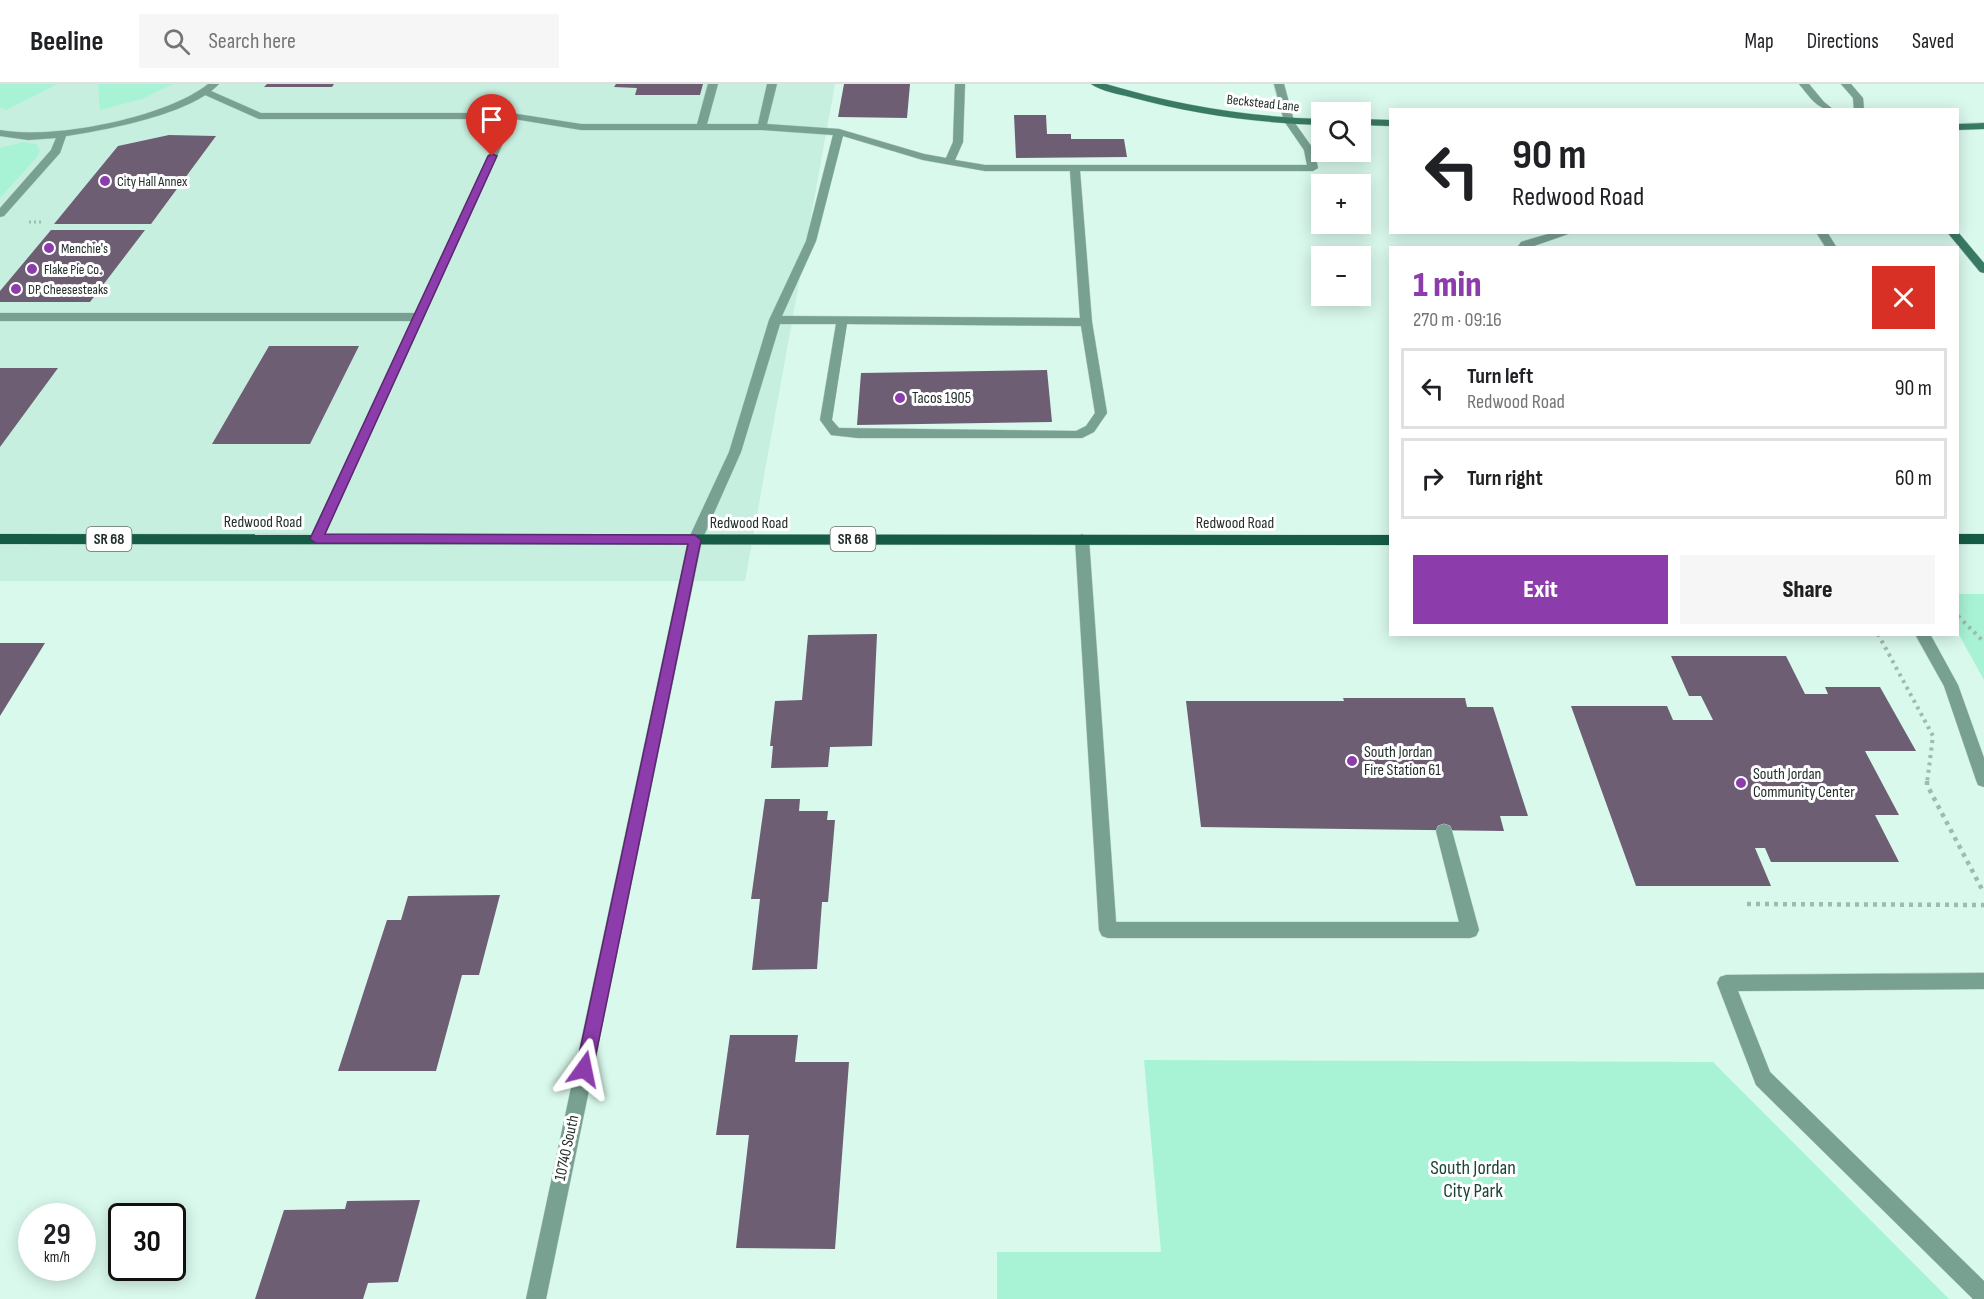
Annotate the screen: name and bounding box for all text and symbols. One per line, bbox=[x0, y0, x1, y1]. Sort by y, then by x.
search box bbox=[139, 14, 559, 68]
text: Beeline bbox=[30, 25, 103, 58]
icon: search bbox=[160, 25, 193, 58]
text: Search here bbox=[208, 28, 296, 55]
text: Map bbox=[1744, 29, 1774, 54]
text: Directions bbox=[1807, 29, 1879, 54]
text: Saved bbox=[1912, 29, 1954, 54]
street label: Beckstead Lane bbox=[1226, 91, 1300, 115]
pin bbox=[466, 94, 517, 156]
map controls bbox=[1311, 102, 1371, 306]
button: search bbox=[1311, 102, 1371, 162]
icon: arrive bbox=[475, 103, 508, 136]
text: 90 m bbox=[1512, 130, 1586, 181]
icon: left bbox=[1413, 132, 1491, 210]
place label: City Hall Annex bbox=[117, 173, 188, 190]
marker: City Hall Annex bbox=[98, 174, 112, 188]
button: + bbox=[1311, 174, 1371, 234]
text: Redwood Road bbox=[1512, 181, 1644, 213]
place label: Menchie's bbox=[61, 240, 108, 257]
marker: Menchie's bbox=[42, 241, 56, 255]
button: − bbox=[1311, 246, 1371, 306]
place label: Flake Pie Co. bbox=[44, 261, 102, 278]
marker: Flake Pie Co. bbox=[25, 262, 39, 276]
text: 1 min bbox=[1413, 264, 1481, 307]
button: close bbox=[1872, 266, 1935, 329]
place label: DP Cheesesteaks bbox=[28, 281, 108, 298]
marker: DP Cheesesteaks bbox=[9, 282, 23, 296]
text: 270 m · 09:16 bbox=[1413, 308, 1502, 332]
text: Turn left bbox=[1467, 363, 1533, 390]
icon: left bbox=[1416, 372, 1449, 405]
text: 90 m bbox=[1895, 375, 1932, 402]
place label: Tacos 1905 bbox=[912, 389, 971, 408]
text: Redwood Road bbox=[1467, 390, 1565, 414]
marker: Tacos 1905 bbox=[893, 391, 907, 405]
icon: right bbox=[1416, 462, 1449, 495]
text: Turn right bbox=[1467, 465, 1543, 492]
text: 60 m bbox=[1895, 465, 1932, 492]
street label: Redwood Road bbox=[224, 513, 302, 532]
street label: Redwood Road bbox=[710, 514, 788, 533]
street label: Redwood Road bbox=[1196, 514, 1274, 533]
road number: SR 68 bbox=[86, 527, 132, 551]
road number: SR 68 bbox=[830, 527, 876, 551]
button: Exit bbox=[1413, 555, 1668, 624]
button: Share bbox=[1680, 555, 1935, 624]
place label: South Jordan Fire Station 61 bbox=[1364, 743, 1441, 780]
marker: South Jordan Fire Station 61 bbox=[1345, 754, 1359, 768]
place label: South Jordan Community Center bbox=[1753, 765, 1855, 802]
marker: South Jordan Community Center bbox=[1734, 776, 1748, 790]
position arrow bbox=[552, 1037, 616, 1101]
street label: 10740 South bbox=[551, 1113, 583, 1183]
park label: South Jordan City Park bbox=[1430, 1156, 1516, 1203]
speed limit sign: 30 bbox=[108, 1203, 186, 1281]
text: 29 bbox=[43, 1217, 71, 1253]
text: km/h bbox=[44, 1248, 70, 1267]

